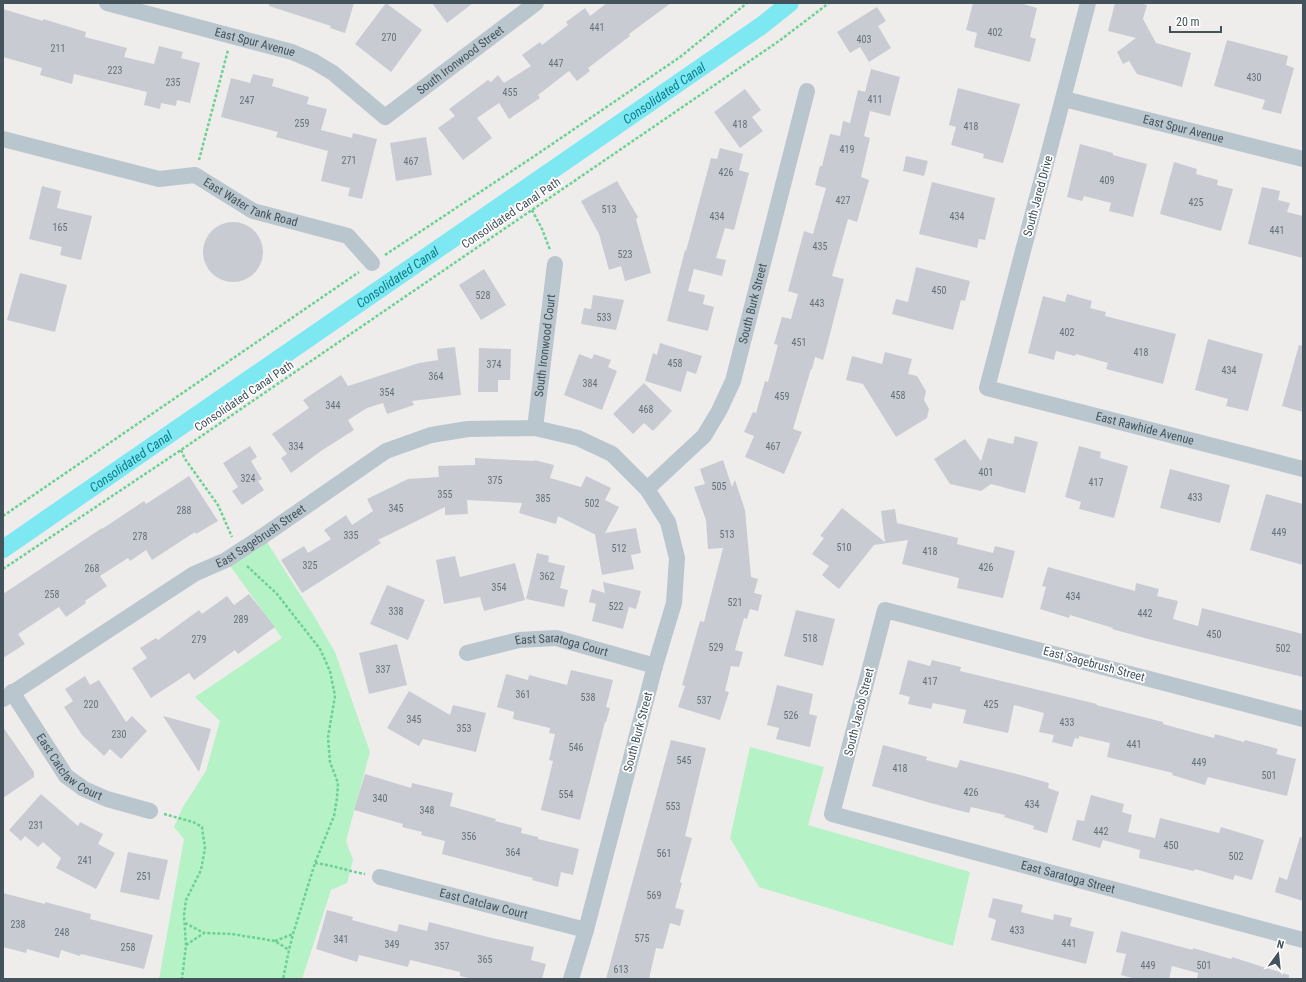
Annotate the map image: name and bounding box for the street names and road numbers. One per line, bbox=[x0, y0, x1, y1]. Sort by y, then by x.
street label: South Ironwood Street bbox=[414, 23, 507, 97]
street label: East Spur Avenue bbox=[213, 25, 298, 60]
street label: East Spur Avenue bbox=[1142, 112, 1225, 146]
street label: South Jared Drive bbox=[1020, 153, 1056, 238]
street label: East Water Tank Road bbox=[201, 175, 299, 229]
street label: Consolidated Canal Path bbox=[459, 175, 563, 251]
street label: South Burk Street bbox=[736, 261, 770, 345]
street label: South Ironwood Court bbox=[532, 293, 558, 398]
street label: Consolidated Canal Path bbox=[192, 358, 296, 434]
street label: East Rawhide Avenue bbox=[1094, 409, 1196, 448]
street label: East Sagebrush Street bbox=[214, 502, 308, 571]
street label: East Saratoga Court bbox=[513, 631, 610, 659]
street label: East Sagebrush Street bbox=[1042, 644, 1147, 684]
street label: South Jacob Street bbox=[841, 666, 877, 757]
street label: South Burk Street bbox=[621, 690, 656, 774]
street label: East Catclaw Court bbox=[34, 731, 105, 803]
street label: East Saratoga Street bbox=[1019, 858, 1117, 896]
street label: East Catclaw Court bbox=[438, 886, 530, 922]

